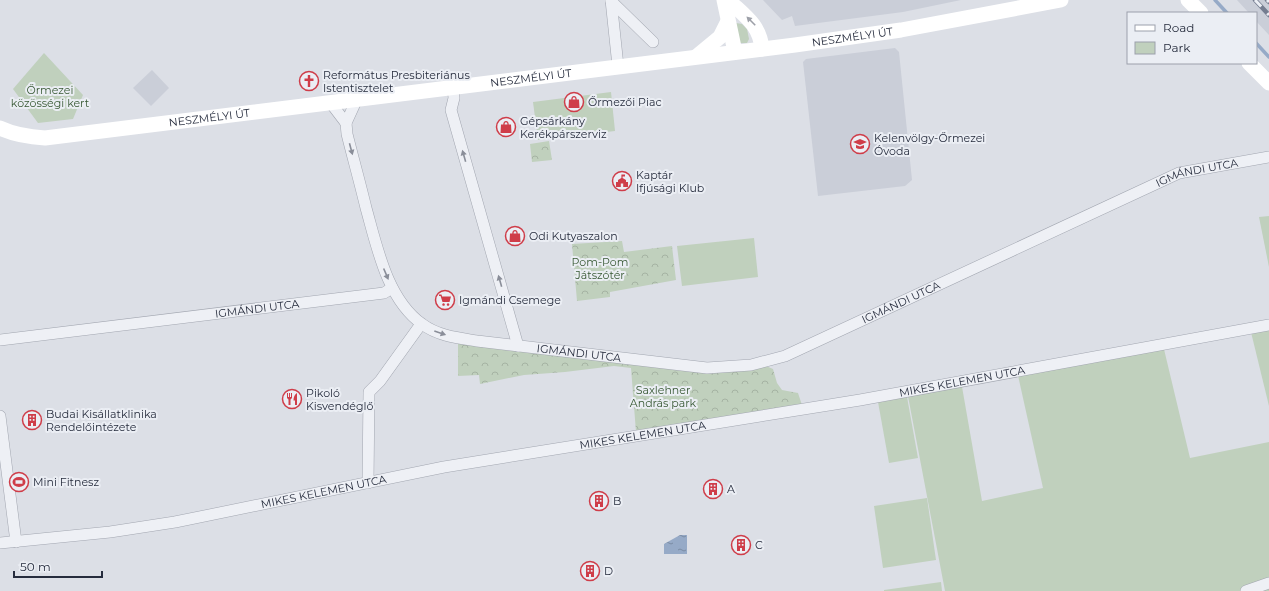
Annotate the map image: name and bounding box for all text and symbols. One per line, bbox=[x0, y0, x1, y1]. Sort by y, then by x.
legend bbox=[1127, 12, 1257, 64]
one-way arrow bbox=[746, 16, 755, 26]
text: Road bbox=[1163, 20, 1194, 35]
street label: NESZMÉLYI ÚT bbox=[811, 24, 894, 50]
text: Park bbox=[1163, 40, 1191, 55]
street label: NESZMÉLYI ÚT bbox=[489, 66, 573, 90]
place label: Református Presbiteriánus Istentisztelet bbox=[323, 68, 470, 95]
church icon: Református Presbiteriánus Istentisztelet bbox=[298, 70, 320, 92]
park label: Őrmezei közösségi kert bbox=[11, 83, 90, 110]
shop icon: Őrmezői Piac bbox=[563, 91, 585, 113]
place label: Őrmezői Piac bbox=[588, 95, 662, 109]
street label: NESZMÉLYI ÚT bbox=[168, 106, 251, 130]
place label: Gépsárkány Kerékpárszerviz bbox=[520, 114, 607, 141]
shop icon: Gépsárkány Kerékpárszerviz bbox=[495, 116, 517, 138]
place label: Kelenvölgy-Őrmezei Óvoda bbox=[874, 131, 985, 158]
school or university icon: Kelenvölgy-Őrmezei Óvoda bbox=[849, 133, 871, 155]
one-way arrow bbox=[348, 143, 354, 155]
one-way arrow bbox=[461, 150, 467, 162]
street label: IGMÁNDI UTCA bbox=[1153, 156, 1239, 190]
place label: Kaptár Ifjúsági Klub bbox=[636, 168, 704, 195]
public building icon: Kaptár Ifjúsági Klub bbox=[611, 170, 633, 192]
shop icon: Odi Kutyaszalon bbox=[504, 225, 526, 247]
place label: Odi Kutyaszalon bbox=[529, 229, 618, 243]
park label: Pom-Pom Játszótér bbox=[572, 255, 628, 282]
one-way arrow bbox=[383, 268, 389, 279]
one-way arrow bbox=[496, 275, 502, 288]
street label: IGMÁNDI UTCA bbox=[859, 278, 942, 326]
supermarket icon: Igmándi Csemege bbox=[434, 289, 456, 311]
place label: Igmándi Csemege bbox=[459, 293, 561, 307]
street label: IGMÁNDI UTCA bbox=[214, 296, 300, 321]
one-way arrow bbox=[434, 330, 446, 336]
street label: IGMÁNDI UTCA bbox=[536, 341, 622, 365]
street label: MIKES KELEMEN UTCA bbox=[898, 363, 1026, 400]
park label: Saxlehner András park bbox=[630, 383, 697, 410]
place label: Pikoló Kisvendéglő bbox=[306, 386, 374, 413]
restaurant icon: Pikoló Kisvendéglő bbox=[281, 388, 303, 410]
place label: Budai Kisállatklinika Rendelőintézete bbox=[46, 407, 157, 434]
building icon: Budai Kisállatklinika Rendelőintézete bbox=[21, 409, 43, 431]
street label: MIKES KELEMEN UTCA bbox=[578, 418, 707, 452]
sports icon: Mini Fitnesz bbox=[8, 471, 30, 493]
street label: MIKES KELEMEN UTCA bbox=[260, 472, 388, 511]
place label: Mini Fitnesz bbox=[33, 475, 99, 489]
building icon: A bbox=[702, 478, 724, 500]
place label: A bbox=[727, 482, 735, 496]
building icon: B bbox=[588, 490, 610, 512]
place label: B bbox=[613, 494, 621, 508]
building icon: C bbox=[730, 534, 752, 556]
place label: C bbox=[755, 538, 763, 552]
scale bar bbox=[14, 553, 102, 579]
text: 50 m bbox=[20, 559, 51, 574]
building icon: D bbox=[579, 560, 601, 582]
place label: D bbox=[604, 564, 613, 578]

